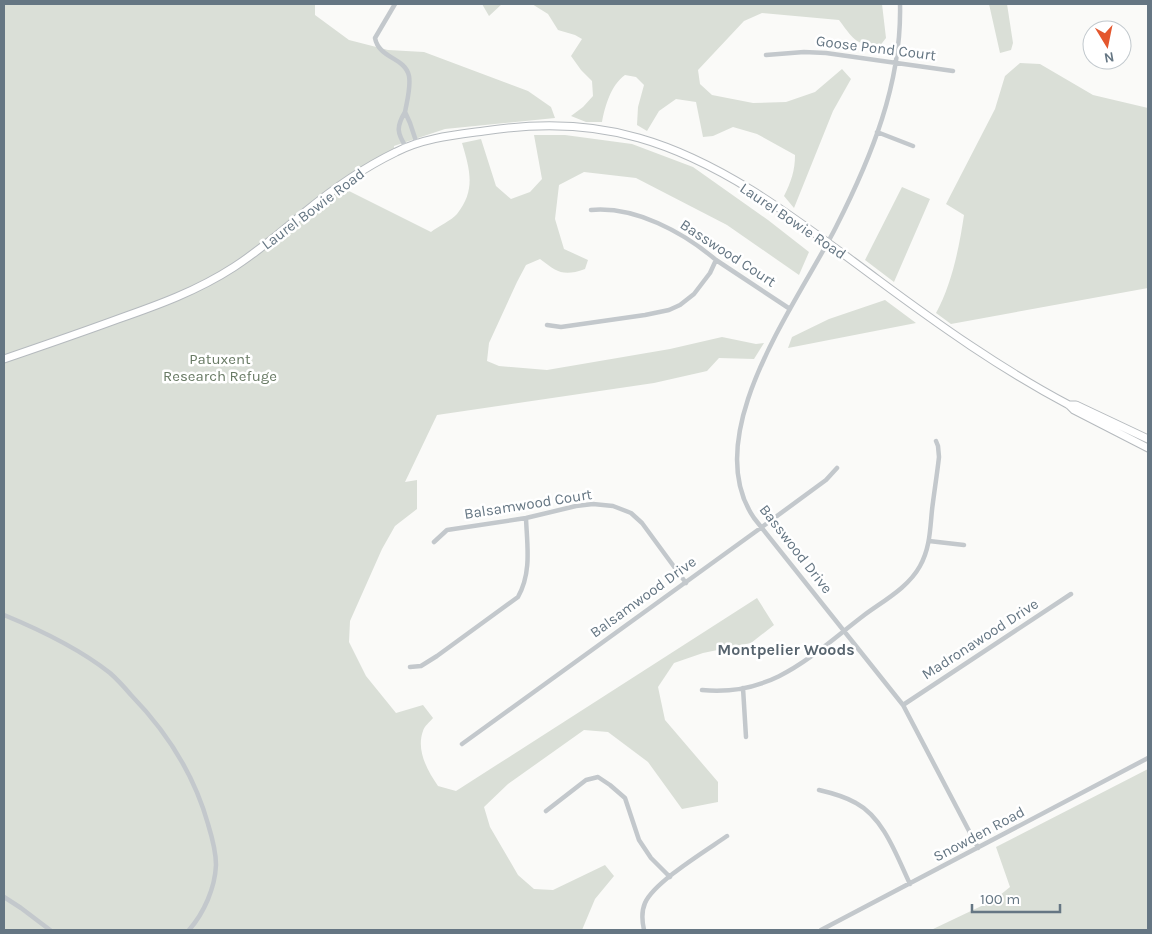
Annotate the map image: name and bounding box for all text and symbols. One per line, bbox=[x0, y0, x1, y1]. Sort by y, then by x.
north arrow bbox=[1082, 20, 1132, 70]
street label: Goose Pond Court bbox=[815, 32, 937, 64]
text: N bbox=[1103, 48, 1116, 67]
street label: Laurel Bowie Road bbox=[258, 165, 368, 253]
street label: Laurel Bowie Road bbox=[737, 179, 849, 263]
street label: Basswood Court bbox=[677, 215, 780, 291]
park label: Patuxent Research Refuge bbox=[163, 350, 277, 385]
street label: Balsamwood Court bbox=[463, 485, 594, 523]
street label: Basswood Drive bbox=[756, 501, 836, 597]
street label: Balsamwood Drive bbox=[586, 552, 700, 642]
street label: Madronawood Drive bbox=[918, 595, 1042, 683]
district label: Montpelier Woods bbox=[717, 640, 855, 659]
street label: Snowden Road bbox=[930, 802, 1028, 866]
scale bar bbox=[972, 882, 1060, 914]
text: 100 m bbox=[980, 890, 1020, 908]

